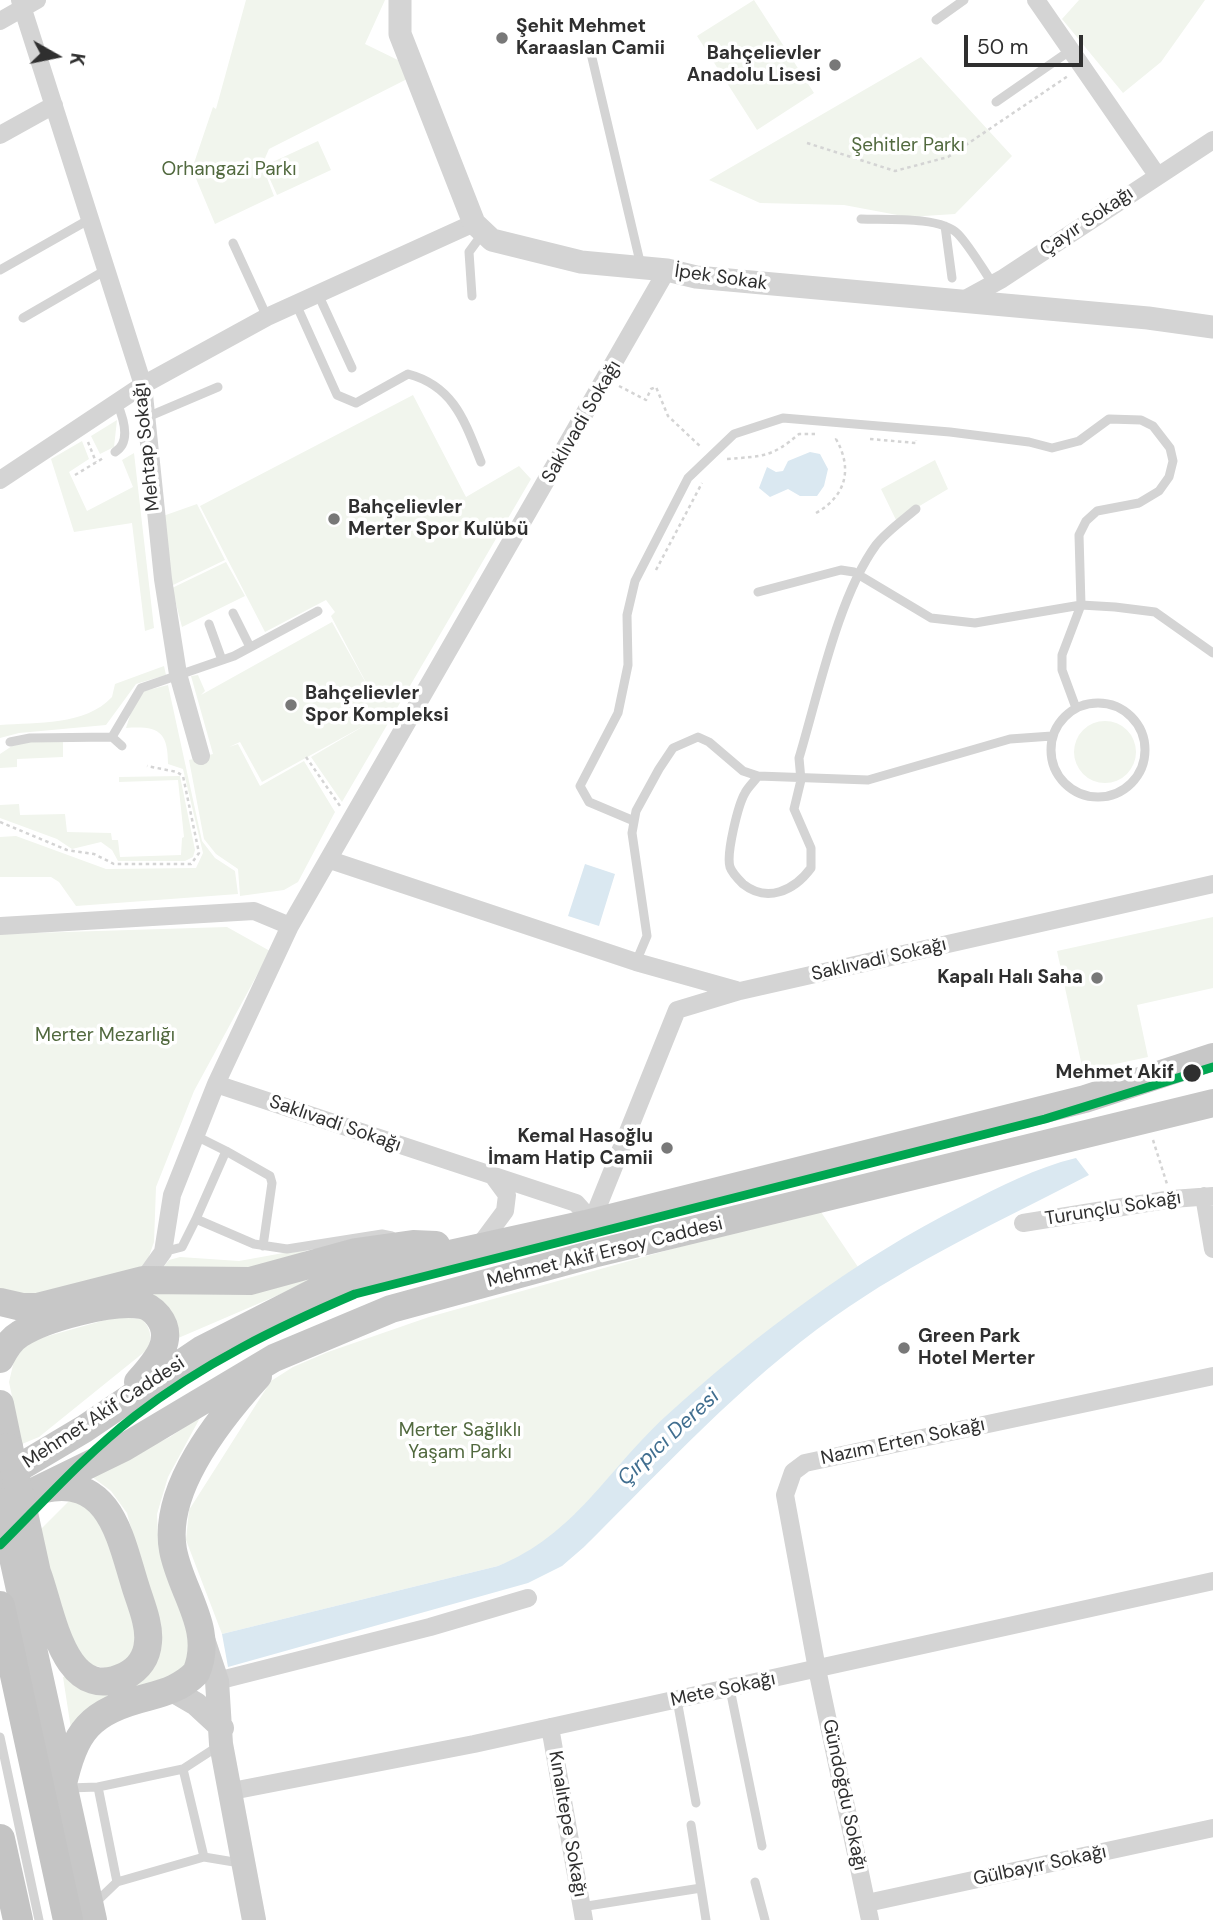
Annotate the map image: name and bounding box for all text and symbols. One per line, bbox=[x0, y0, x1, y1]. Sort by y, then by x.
place label: Şehit Mehmet Karaaslan Camii bbox=[516, 16, 665, 60]
north arrow bbox=[21, 21, 91, 91]
scale bar bbox=[968, 21, 1087, 65]
marker: Şehit Mehmet Karaaslan Camii bbox=[494, 30, 510, 46]
text: 50 m bbox=[977, 33, 1028, 61]
place label: Bahçelievler Anadolu Lisesi bbox=[687, 43, 821, 87]
text: K bbox=[64, 51, 91, 67]
marker: Bahçelievler Anadolu Lisesi bbox=[827, 57, 843, 73]
park label: Şehitler Parkı bbox=[851, 135, 965, 157]
park label: Orhangazi Parkı bbox=[162, 159, 296, 181]
street label: Çayır Sokağı bbox=[1036, 182, 1138, 262]
street label: İpek Sokak bbox=[673, 260, 769, 296]
street label: Saklıvadi Sokağı bbox=[538, 357, 626, 487]
street label: Mehtap Sokağı bbox=[129, 381, 165, 513]
place label: Bahçelievler Merter Spor Kulübü bbox=[348, 497, 528, 541]
marker: Bahçelievler Merter Spor Kulübü bbox=[326, 511, 342, 527]
place label: Bahçelievler Spor Kompleksi bbox=[305, 683, 449, 727]
marker: Bahçelievler Spor Kompleksi bbox=[283, 697, 299, 713]
street label: Saklıvadi Sokağı bbox=[809, 933, 949, 987]
place label: Kapalı Halı Saha bbox=[937, 967, 1083, 989]
marker: Kapalı Halı Saha bbox=[1089, 970, 1105, 986]
park label: Merter Mezarlığı bbox=[35, 1025, 175, 1047]
place label: Mehmet Akif bbox=[1055, 1062, 1174, 1084]
marker: Mehmet Akif bbox=[1181, 1062, 1203, 1084]
street label: Saklıvadi Sokağı bbox=[266, 1091, 404, 1157]
place label: Kemal Hasoğlu İmam Hatip Camii bbox=[488, 1126, 653, 1170]
marker: Kemal Hasoğlu İmam Hatip Camii bbox=[659, 1140, 675, 1156]
street label: Turunçlu Sokağı bbox=[1043, 1187, 1183, 1231]
street label: Mehmet Akif Ersoy Caddesi bbox=[485, 1213, 725, 1293]
place label: Green Park Hotel Merter bbox=[918, 1326, 1035, 1370]
marker: Green Park Hotel Merter bbox=[896, 1340, 912, 1356]
street label: Mehmet Akif Caddesi bbox=[19, 1352, 189, 1474]
water label: Çırpıcı Deresi bbox=[613, 1385, 725, 1491]
street label: Nazım Erten Sokağı bbox=[819, 1413, 987, 1471]
park label: Merter Sağlıklı Yaşam Parkı bbox=[399, 1420, 521, 1464]
street label: Mete Sokağı bbox=[669, 1668, 777, 1712]
street label: Gündoğdu Sokağı bbox=[817, 1717, 871, 1873]
street label: Kınalıtepe Sokağı bbox=[543, 1749, 591, 1899]
street label: Gülbayır Sokağı bbox=[971, 1841, 1109, 1891]

